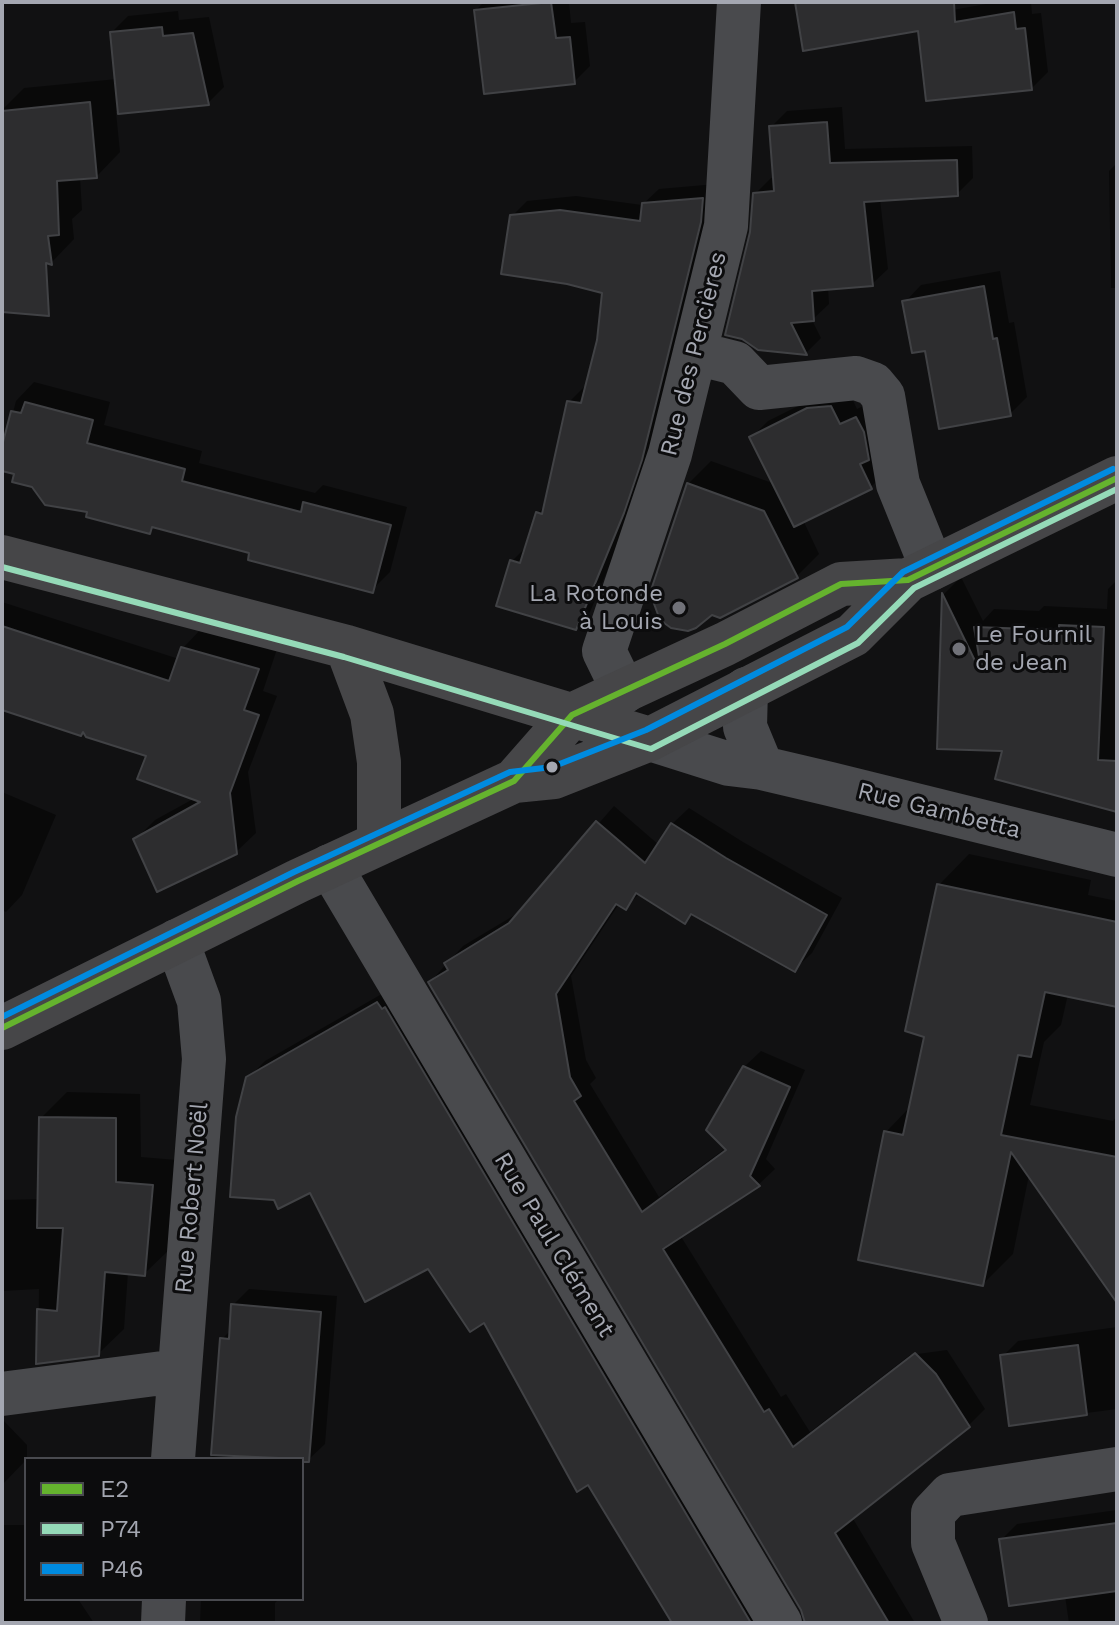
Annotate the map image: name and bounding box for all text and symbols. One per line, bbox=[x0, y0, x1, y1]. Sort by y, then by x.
street label: Rue des Percières bbox=[655, 249, 733, 459]
place label: La Rotonde à Louis bbox=[529, 580, 663, 636]
marker: La Rotonde à Louis bbox=[670, 599, 688, 617]
place label: Le Fournil de Jean bbox=[975, 621, 1092, 677]
marker: Le Fournil de Jean bbox=[950, 640, 968, 658]
unlabelled marker bbox=[544, 759, 560, 775]
street label: Rue Gambetta bbox=[854, 777, 1024, 845]
street label: Rue Robert Noël bbox=[169, 1101, 215, 1295]
street label: Rue Paul Clément bbox=[488, 1147, 620, 1343]
legend bbox=[24, 1457, 304, 1601]
text: E2 bbox=[100, 1475, 129, 1503]
text: P74 bbox=[100, 1515, 141, 1543]
text: P46 bbox=[100, 1555, 144, 1583]

